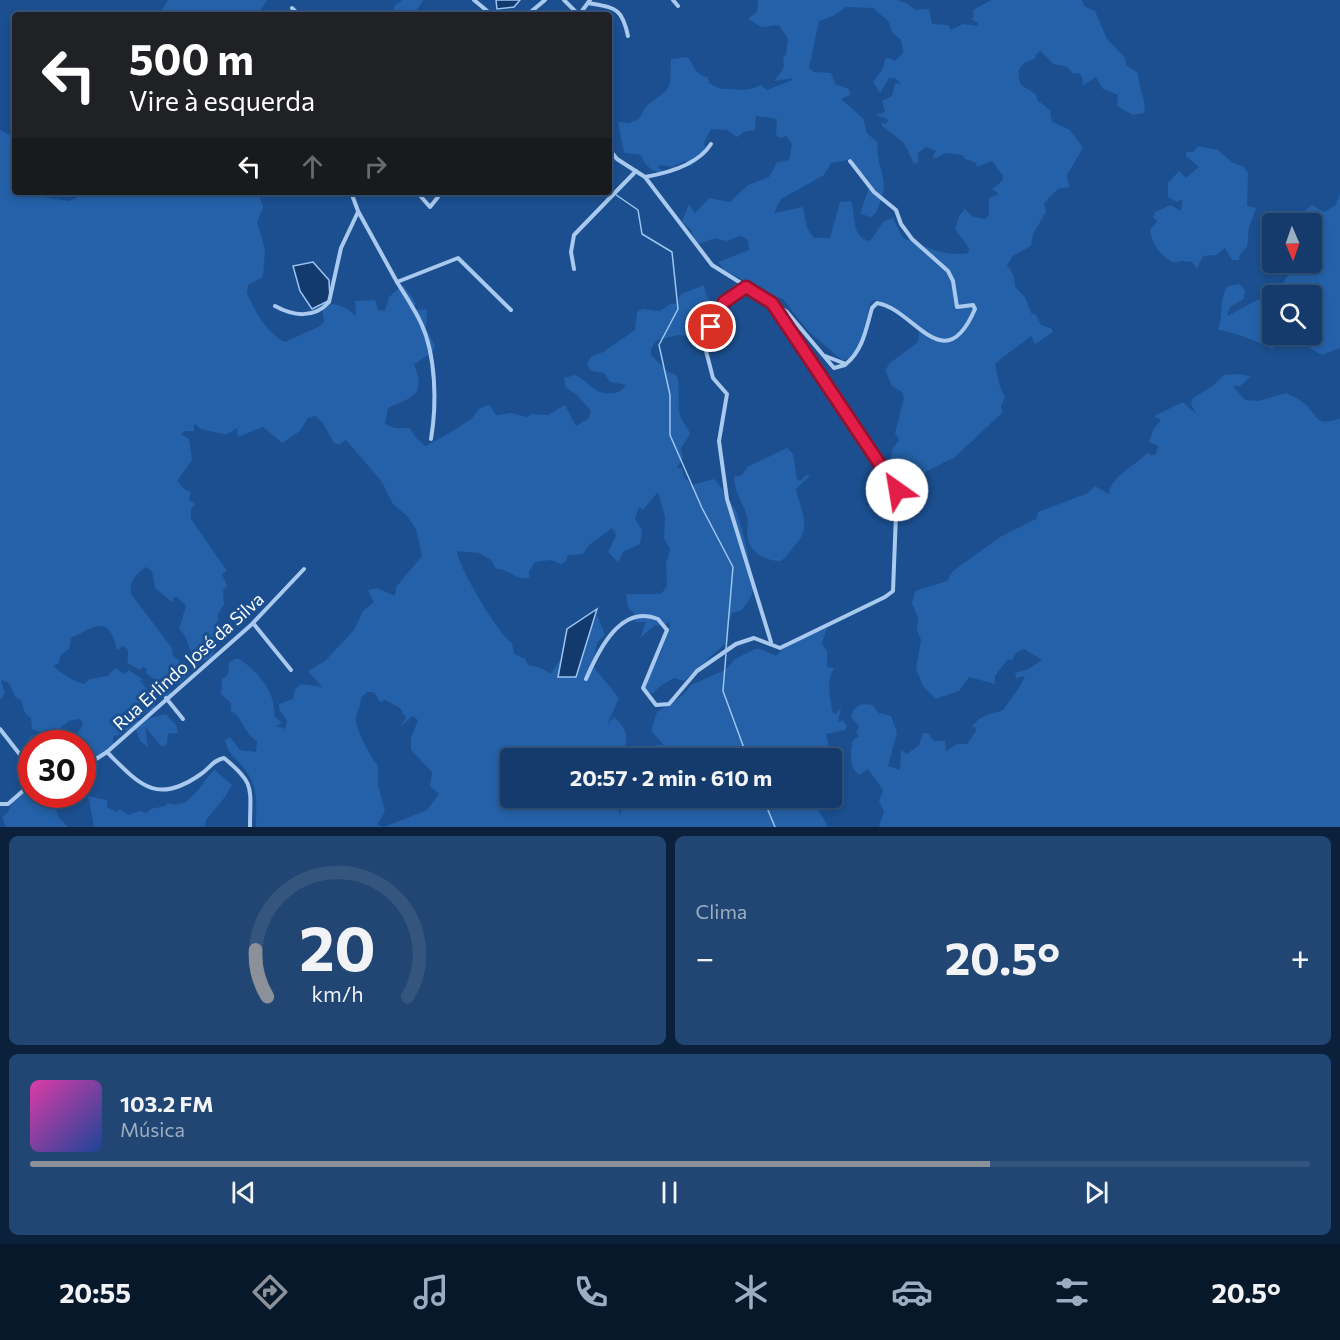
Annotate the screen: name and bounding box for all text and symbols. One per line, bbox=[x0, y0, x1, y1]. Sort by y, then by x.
text: 500 m bbox=[129, 32, 254, 84]
icon: left bbox=[30, 36, 108, 114]
text: Vire à esquerda bbox=[129, 84, 315, 117]
icon: left bbox=[233, 150, 266, 183]
icon: ahead bbox=[296, 150, 329, 183]
icon: right bbox=[359, 150, 392, 183]
north arrow bbox=[1262, 213, 1322, 273]
map controls bbox=[1262, 213, 1322, 345]
button: search bbox=[1262, 285, 1322, 345]
pin bbox=[685, 301, 736, 352]
icon: arrive bbox=[694, 310, 727, 343]
position arrow bbox=[865, 458, 929, 522]
street label: Rua Erlindo José da Silva bbox=[108, 587, 268, 735]
speed limit sign: 30 bbox=[18, 730, 96, 808]
text: 20:57 · 2 min · 610 m bbox=[570, 764, 772, 791]
text: Clima bbox=[696, 899, 747, 923]
text: 20 bbox=[299, 908, 376, 984]
text: 20.5° bbox=[945, 929, 1060, 984]
text: − bbox=[696, 936, 714, 977]
text: + bbox=[1291, 936, 1310, 977]
text: km/h bbox=[311, 981, 363, 1007]
text: 103.2 FM bbox=[120, 1090, 213, 1117]
text: Música bbox=[120, 1117, 185, 1141]
icon: previous bbox=[227, 1176, 260, 1209]
icon: pause bbox=[653, 1176, 686, 1209]
icon: next bbox=[1080, 1176, 1113, 1209]
icon: directions bbox=[249, 1271, 291, 1313]
icon: music bbox=[410, 1271, 452, 1313]
icon: phone bbox=[570, 1271, 612, 1313]
icon: climate bbox=[730, 1271, 772, 1313]
icon: car bbox=[891, 1271, 933, 1313]
icon: filters bbox=[1051, 1271, 1093, 1313]
text: 20:55 bbox=[59, 1276, 131, 1309]
text: 20.5° bbox=[1211, 1276, 1281, 1309]

